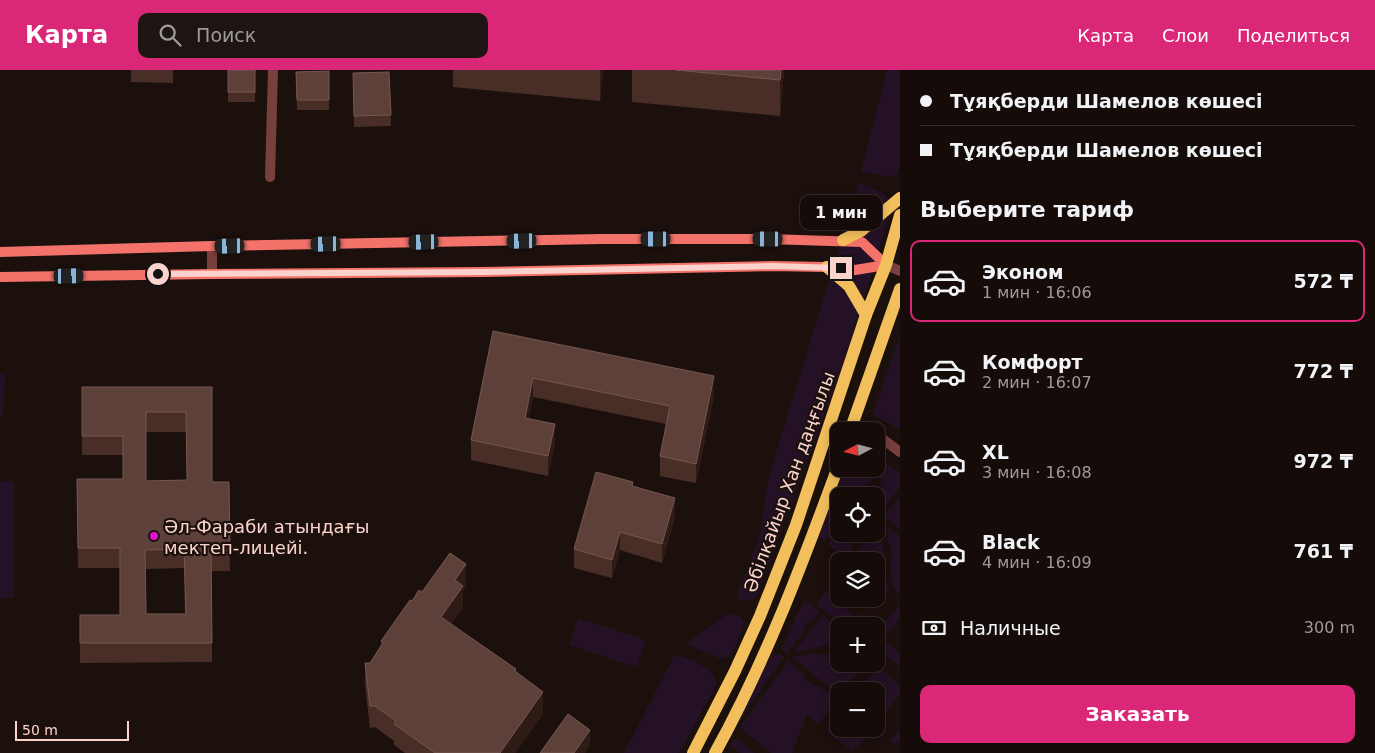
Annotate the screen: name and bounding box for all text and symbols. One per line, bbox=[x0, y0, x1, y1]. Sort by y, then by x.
search box bbox=[138, 13, 488, 58]
text: Карта bbox=[25, 21, 108, 49]
icon: search bbox=[156, 21, 184, 49]
text: Поиск bbox=[196, 24, 256, 46]
text: Карта bbox=[1077, 25, 1134, 46]
text: Слои bbox=[1162, 25, 1209, 46]
text: Поделиться bbox=[1237, 25, 1350, 46]
text: Тұяқберди Шамелов көшесі bbox=[950, 90, 1263, 112]
text: Тұяқберди Шамелов көшесі bbox=[950, 139, 1263, 161]
callout: 1 мин bbox=[800, 196, 882, 230]
text: Выберите тариф bbox=[920, 197, 1134, 222]
text: 1 мин bbox=[815, 203, 867, 222]
car bbox=[641, 232, 671, 247]
car bbox=[753, 232, 783, 247]
car bbox=[506, 233, 537, 249]
car bbox=[408, 234, 439, 250]
car bbox=[310, 236, 341, 252]
car bbox=[214, 238, 245, 254]
route end bbox=[830, 257, 852, 279]
icon: car bbox=[922, 259, 967, 304]
text: Эконом bbox=[982, 261, 1064, 283]
route start bbox=[147, 263, 169, 285]
car bbox=[53, 268, 84, 284]
text: 572 ₸ bbox=[1294, 270, 1353, 292]
text: 1 мин · 16:06 bbox=[982, 283, 1092, 302]
icon: car bbox=[922, 349, 967, 394]
text: Комфорт bbox=[982, 351, 1083, 373]
text: 772 ₸ bbox=[1294, 360, 1353, 382]
street label: Әбілқайыр Хан даңғылы bbox=[739, 369, 839, 595]
text: 2 мин · 16:07 bbox=[982, 373, 1092, 392]
north arrow bbox=[830, 422, 885, 478]
map controls bbox=[830, 422, 885, 737]
icon: car bbox=[922, 439, 967, 484]
text: XL bbox=[982, 441, 1009, 463]
text: 972 ₸ bbox=[1294, 450, 1353, 472]
text: 3 мин · 16:08 bbox=[982, 463, 1092, 482]
button: locate bbox=[830, 487, 885, 542]
place label: Әл-Фараби атындағы мектеп-лицейі. bbox=[164, 516, 369, 558]
icon: car bbox=[922, 529, 967, 574]
marker: Әл-Фараби атындағы мектеп-лицейі. bbox=[148, 530, 160, 542]
text: Black bbox=[982, 531, 1040, 553]
text: 761 ₸ bbox=[1294, 540, 1353, 562]
button: layers bbox=[830, 552, 885, 607]
text: 4 мин · 16:09 bbox=[982, 553, 1092, 572]
icon: cash bbox=[920, 614, 948, 642]
button: + bbox=[830, 617, 885, 672]
text: Наличные bbox=[960, 617, 1061, 639]
text: 300 m bbox=[1304, 618, 1355, 637]
button: − bbox=[830, 682, 885, 737]
button: Заказать bbox=[920, 685, 1355, 743]
scale bar bbox=[15, 718, 129, 741]
text: 50 m bbox=[22, 722, 58, 738]

